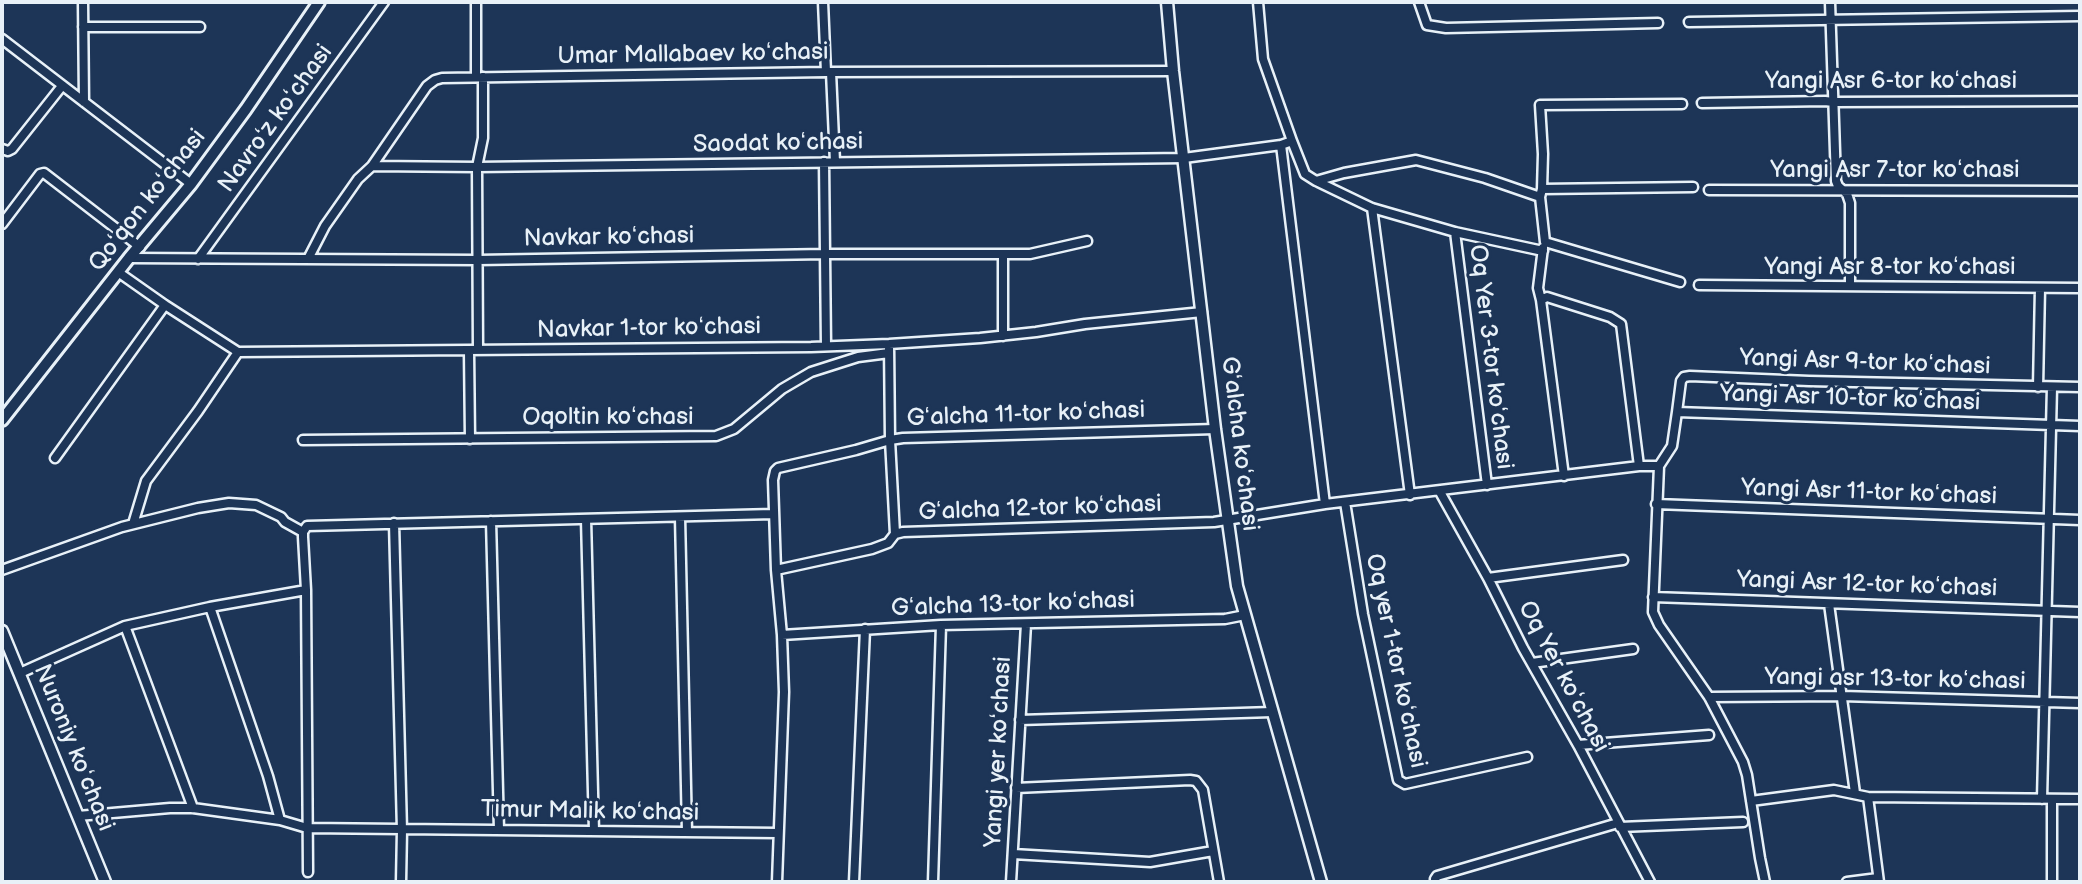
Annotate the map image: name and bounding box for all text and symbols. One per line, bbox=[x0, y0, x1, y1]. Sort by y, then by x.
street label: Umar Mallabaev koʻchasi bbox=[557, 38, 829, 72]
street label: Navroʻz koʻchasi bbox=[213, 39, 339, 199]
street label: Yangi Asr 6-tor koʻchasi bbox=[1765, 68, 2017, 96]
street label: Qoʻqon koʻchasi bbox=[83, 124, 213, 278]
street label: Saodat koʻchasi bbox=[693, 128, 863, 160]
street label: Yangi Asr 7-tor koʻchasi bbox=[1770, 157, 2020, 185]
street label: Navkar koʻchasi bbox=[523, 222, 695, 254]
street label: Oq Yer 3-tor koʻchasi bbox=[1462, 243, 1518, 471]
street label: Yangi Asr 8-tor koʻchasi bbox=[1764, 254, 2016, 282]
street label: Navkar 1-tor koʻchasi bbox=[537, 313, 761, 345]
street label: Yangi Asr 9-tor koʻchasi bbox=[1739, 344, 1991, 382]
street label: Gʻalcha koʻchasi bbox=[1214, 355, 1264, 533]
street label: Yangi Asr 10-tor koʻchasi bbox=[1719, 380, 1981, 418]
street label: Gʻalcha 11-tor koʻchasi bbox=[906, 396, 1146, 434]
street label: Oqoltin koʻchasi bbox=[522, 404, 694, 432]
street label: Yangi Asr 11-tor koʻchasi bbox=[1741, 474, 1997, 512]
street label: Gʻalcha 12-tor koʻchasi bbox=[918, 490, 1162, 528]
street label: Oq yer 1-tor koʻchasi bbox=[1358, 551, 1432, 771]
street label: Yangi Asr 12-tor koʻchasi bbox=[1736, 566, 1998, 604]
street label: Gʻalcha 13-tor koʻchasi bbox=[891, 586, 1135, 624]
street label: Oq Yer koʻchasi bbox=[1511, 596, 1615, 758]
street label: Yangi yer koʻchasi bbox=[980, 656, 1018, 848]
street label: Nuroniy koʻchasi bbox=[26, 660, 120, 836]
street label: Yangi asr 13-tor koʻchasi bbox=[1764, 663, 2026, 697]
street label: Timur Malik koʻchasi bbox=[481, 796, 699, 828]

